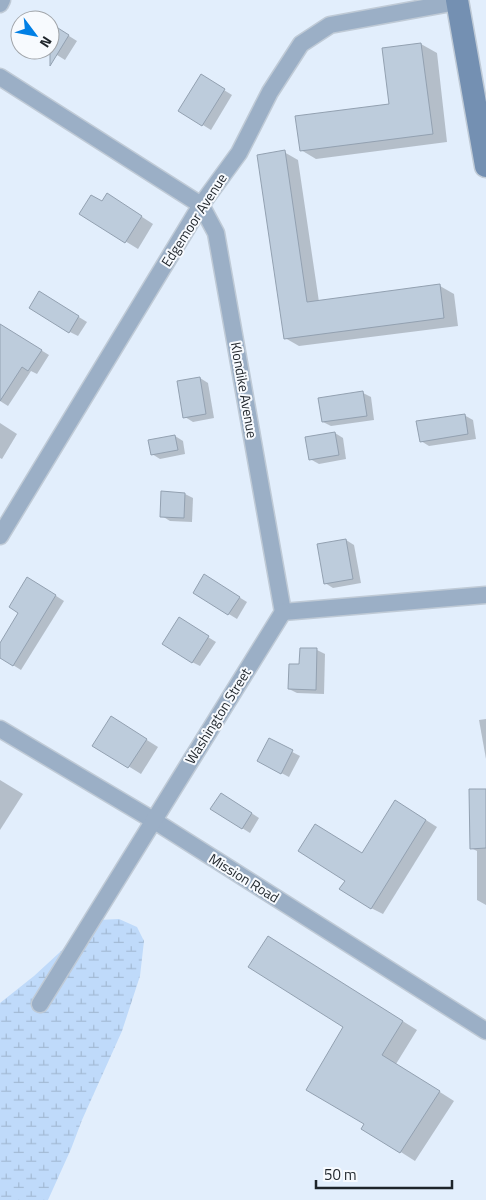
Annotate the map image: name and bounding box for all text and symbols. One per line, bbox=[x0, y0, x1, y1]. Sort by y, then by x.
north arrow bbox=[10, 10, 60, 60]
text: N bbox=[35, 32, 58, 52]
street label: Edgemoor Avenue bbox=[156, 169, 232, 271]
street label: Klondike Avenue bbox=[226, 340, 263, 440]
street label: Washington Street bbox=[180, 663, 256, 768]
street label: Mission Road bbox=[205, 848, 283, 907]
scale bar bbox=[316, 1158, 452, 1190]
text: 50 m bbox=[324, 1163, 357, 1186]

